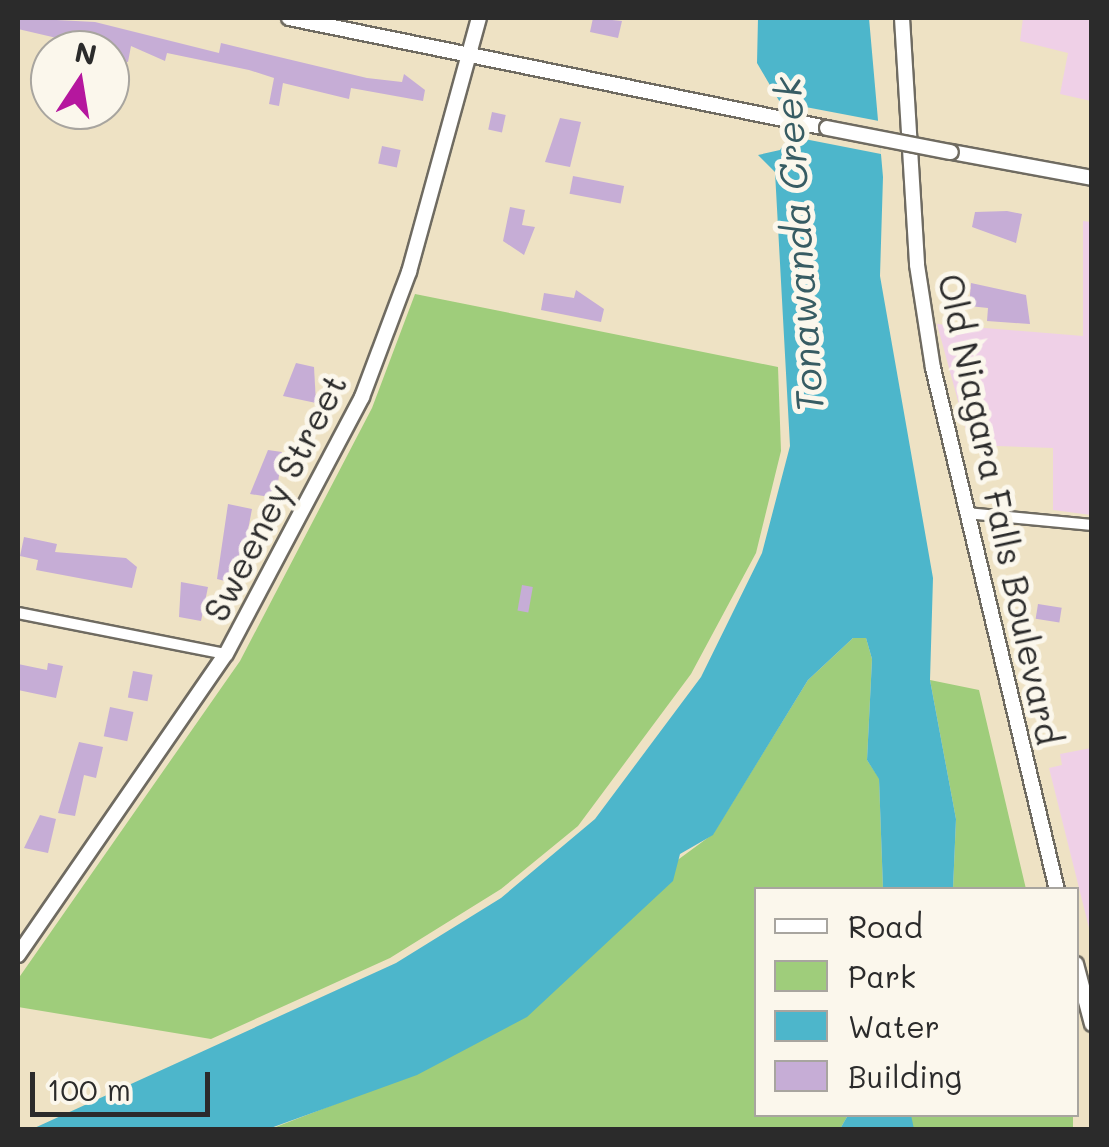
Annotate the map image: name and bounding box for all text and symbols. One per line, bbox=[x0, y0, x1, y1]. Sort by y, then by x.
north arrow bbox=[30, 30, 130, 130]
text: N bbox=[72, 33, 100, 72]
water label: Tonawanda Creek bbox=[764, 76, 832, 414]
street label: Old Niagara Falls Boulevard bbox=[931, 270, 1071, 748]
street label: Sweeney Street bbox=[194, 366, 354, 628]
legend bbox=[754, 887, 1079, 1117]
text: Road bbox=[848, 906, 923, 946]
text: Park bbox=[848, 956, 916, 996]
text: Water bbox=[848, 1006, 940, 1046]
scale bar bbox=[35, 1052, 215, 1114]
text: Building bbox=[848, 1056, 962, 1096]
text: 100 m bbox=[47, 1069, 131, 1109]

